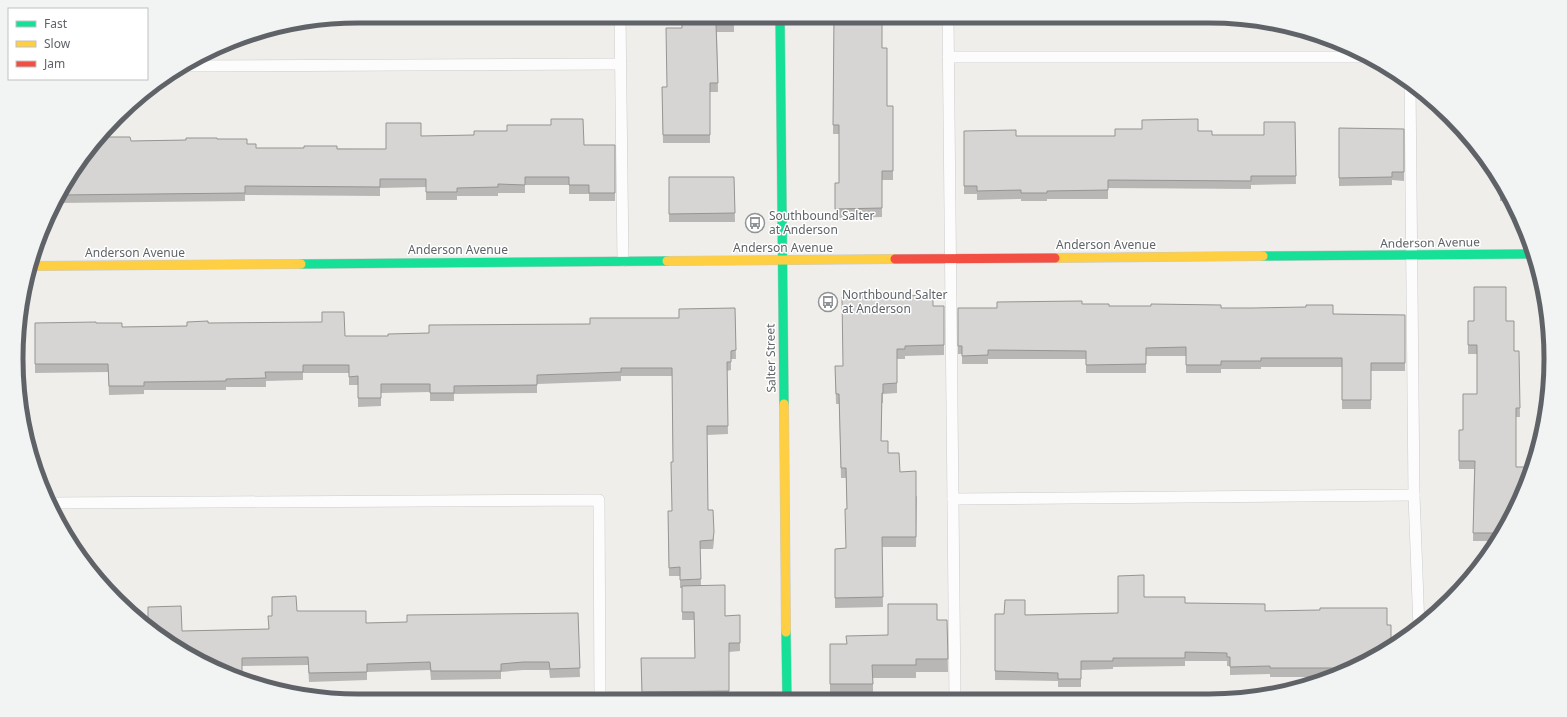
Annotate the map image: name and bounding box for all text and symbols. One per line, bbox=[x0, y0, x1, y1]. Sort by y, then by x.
legend bbox=[8, 8, 148, 80]
text: Fast bbox=[44, 15, 68, 32]
text: Slow bbox=[44, 35, 71, 52]
text: Jam bbox=[43, 55, 65, 72]
place label: Southbound Salter at Anderson bbox=[769, 207, 875, 238]
bus stop icon: Southbound Salter at Anderson bbox=[744, 212, 766, 234]
street label: Anderson Avenue bbox=[1380, 233, 1480, 252]
street label: Anderson Avenue bbox=[1056, 236, 1156, 253]
street label: Anderson Avenue bbox=[733, 239, 833, 256]
street label: Anderson Avenue bbox=[408, 241, 508, 258]
street label: Anderson Avenue bbox=[85, 244, 185, 261]
place label: Northbound Salter at Anderson bbox=[842, 286, 948, 317]
bus stop icon: Northbound Salter at Anderson bbox=[817, 291, 839, 313]
street label: Salter Street bbox=[761, 323, 780, 393]

